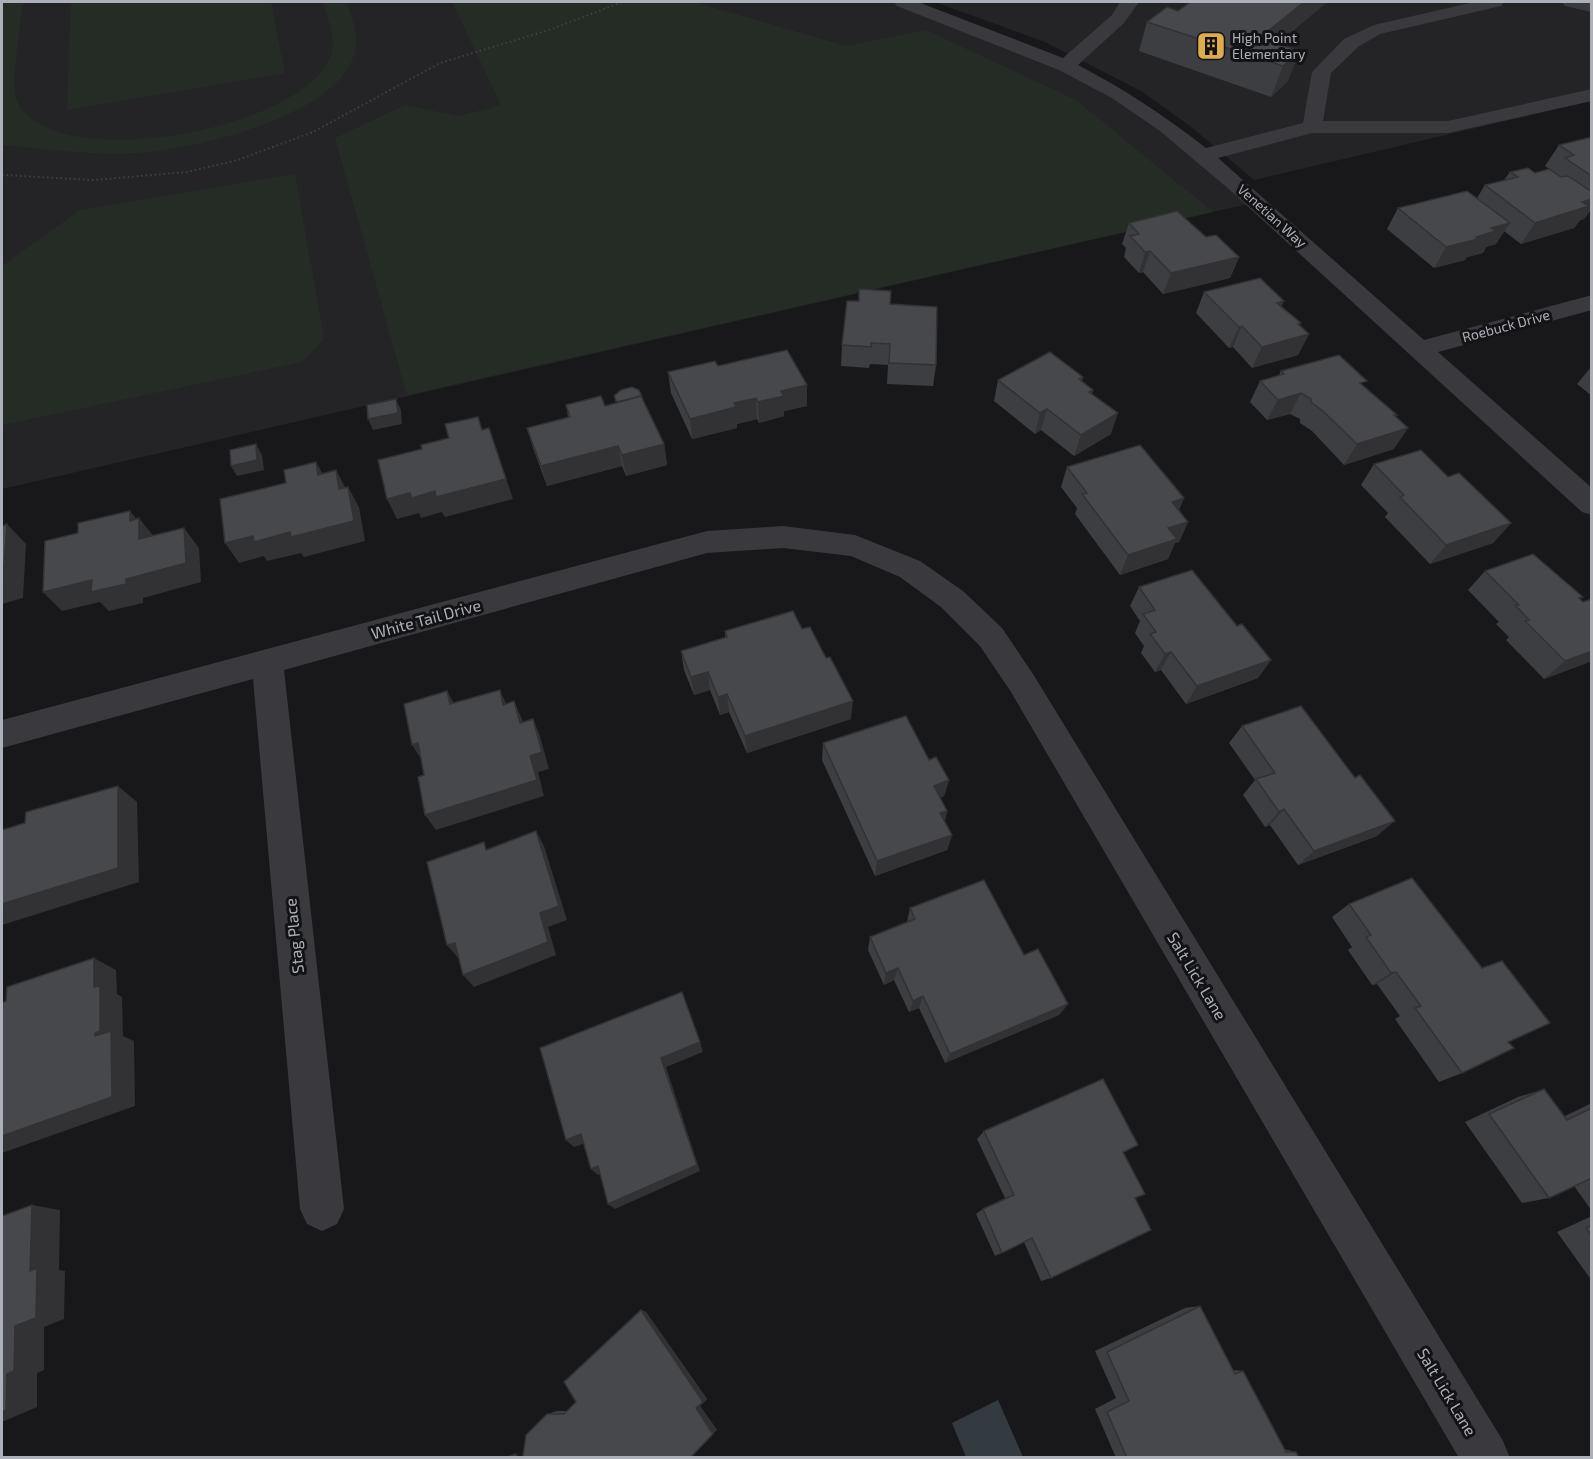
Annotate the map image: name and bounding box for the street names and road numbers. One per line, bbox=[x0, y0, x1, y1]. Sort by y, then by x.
street label: Venetian Way bbox=[1234, 180, 1311, 251]
street label: Roebuck Drive bbox=[1460, 306, 1552, 345]
street label: White Tail Drive bbox=[369, 595, 483, 642]
street label: Stag Place bbox=[280, 898, 307, 975]
street label: Salt Lick Lane bbox=[1164, 929, 1231, 1023]
street label: Salt Lick Lane bbox=[1414, 1345, 1481, 1439]

